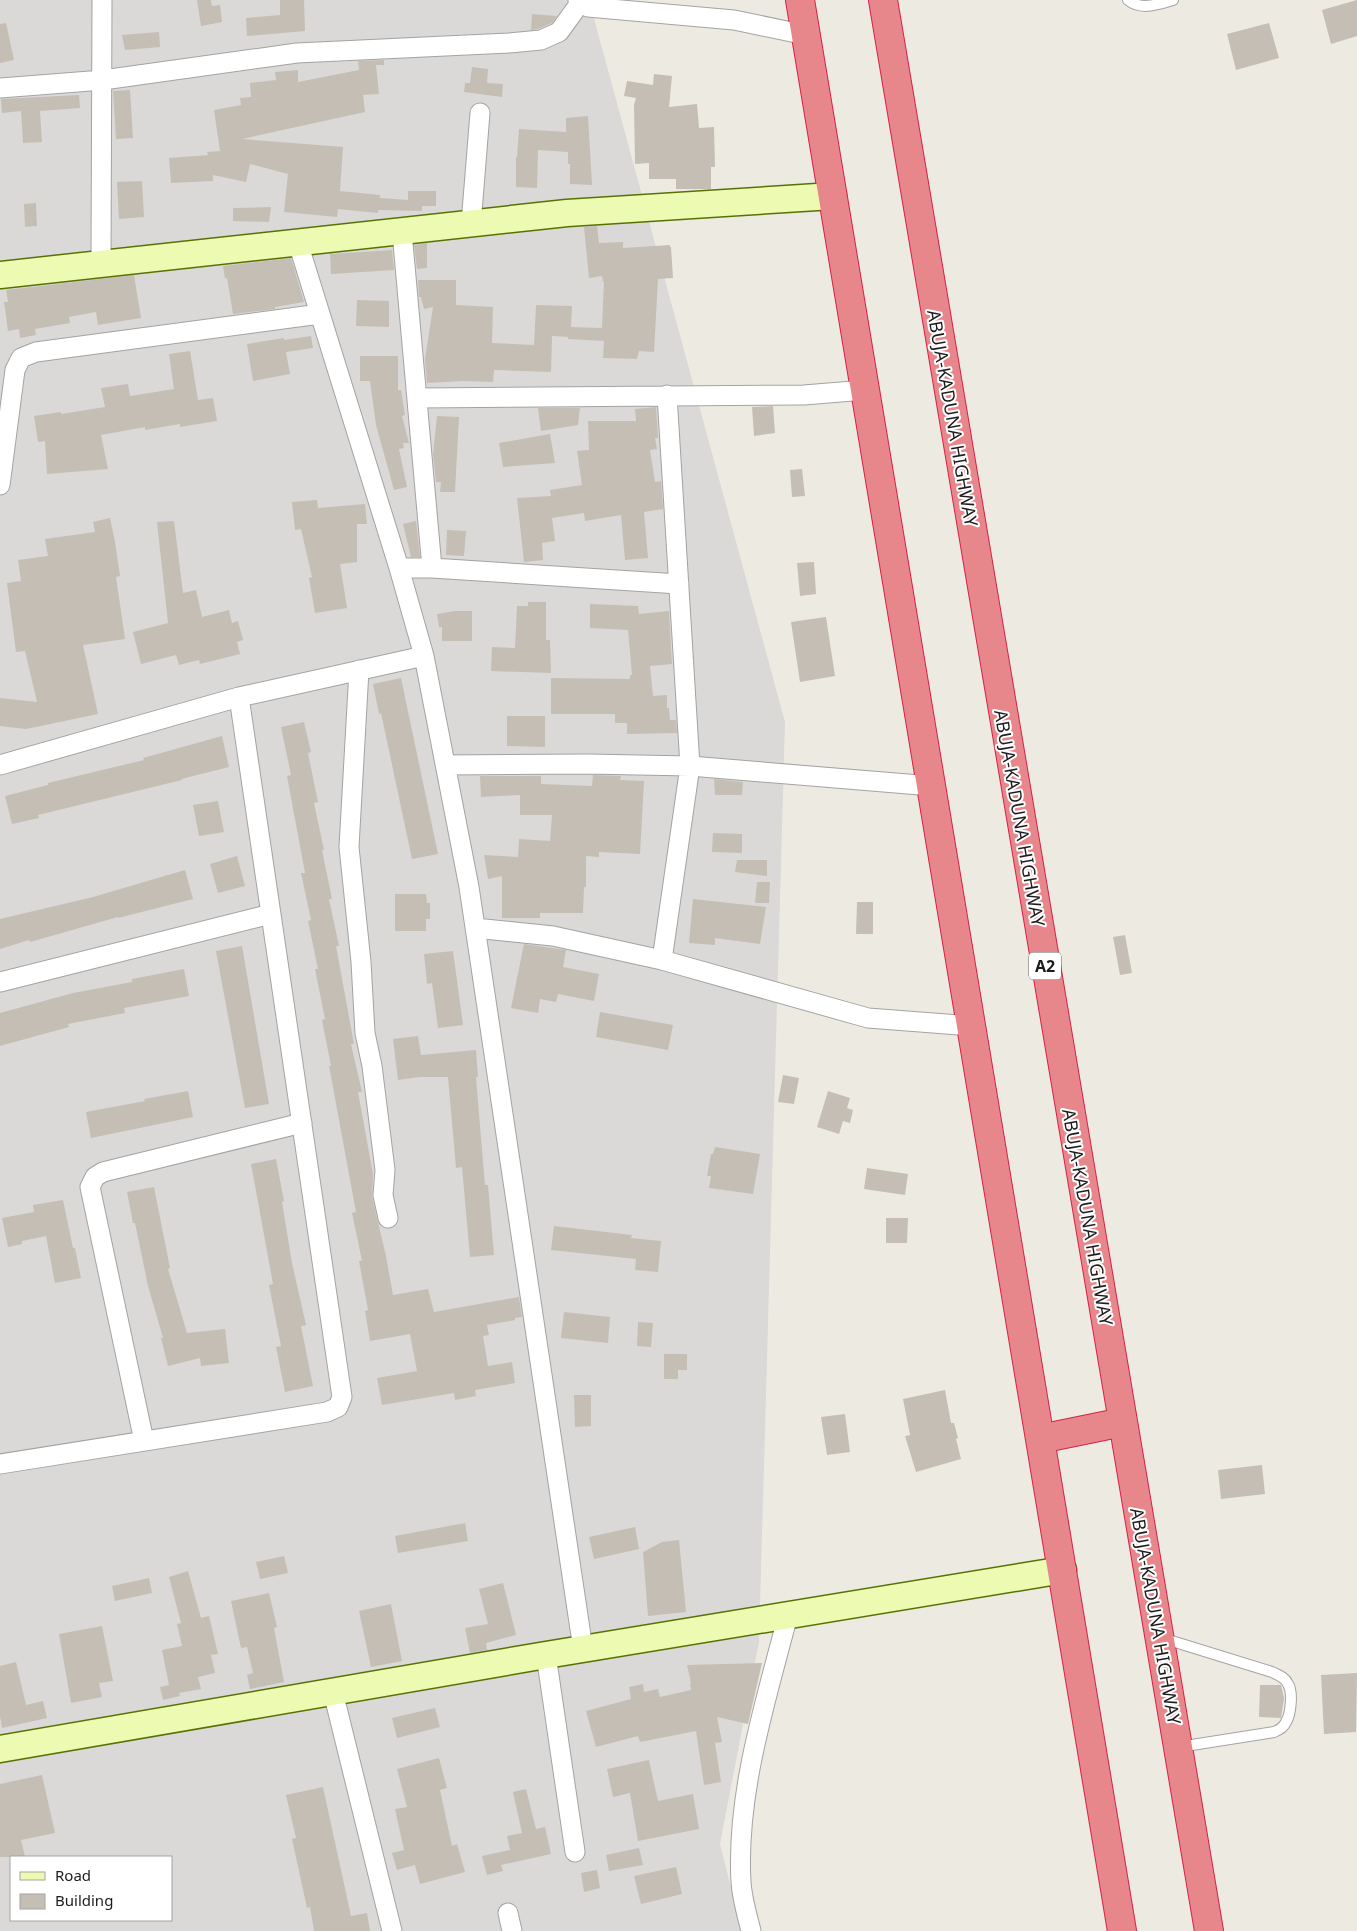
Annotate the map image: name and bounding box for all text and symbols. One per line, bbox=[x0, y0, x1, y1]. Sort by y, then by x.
street label: ABUJA-KADUNA HIGHWAY bbox=[922, 308, 984, 529]
street label: ABUJA-KADUNA HIGHWAY bbox=[989, 708, 1051, 929]
road number: A2 bbox=[1029, 952, 1061, 979]
street label: ABUJA-KADUNA HIGHWAY bbox=[1057, 1107, 1119, 1328]
street label: ABUJA-KADUNA HIGHWAY bbox=[1125, 1506, 1187, 1727]
legend bbox=[10, 1856, 172, 1921]
text: Road bbox=[55, 1865, 91, 1885]
text: Building bbox=[55, 1890, 113, 1910]

